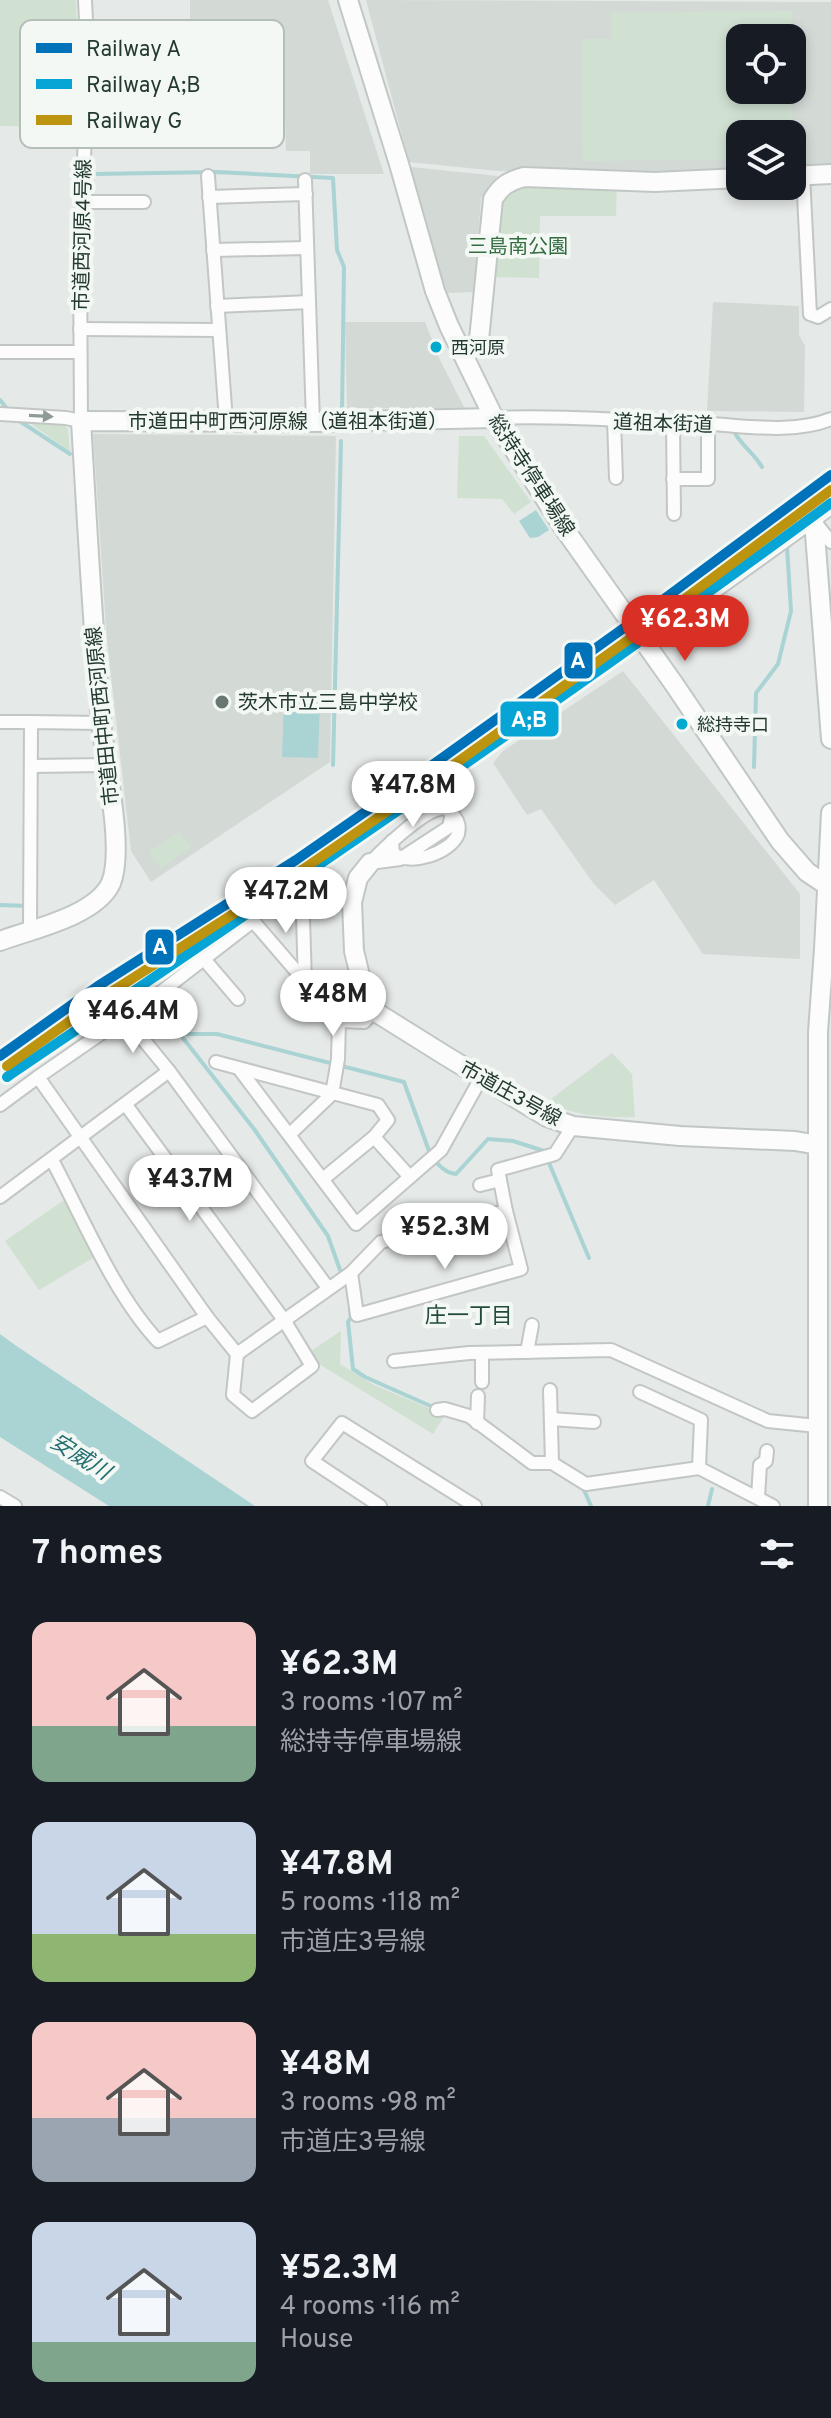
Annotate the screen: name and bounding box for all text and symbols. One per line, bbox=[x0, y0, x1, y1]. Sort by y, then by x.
legend bbox=[20, 20, 284, 148]
map controls bbox=[726, 24, 806, 200]
button: locate bbox=[726, 24, 806, 104]
text: Railway A bbox=[86, 37, 181, 64]
text: Railway A;B bbox=[86, 73, 201, 100]
text: Railway G bbox=[86, 109, 182, 136]
button: layers bbox=[726, 120, 806, 200]
street label: 市道西河原4号線 bbox=[70, 159, 98, 311]
park label: 三島南公園 bbox=[468, 235, 568, 261]
place label: 西河原 bbox=[451, 338, 505, 361]
marker: 西河原 bbox=[428, 339, 444, 355]
one-way arrow bbox=[29, 410, 54, 423]
street label: 市道田中町西河原線（道祖本街道） bbox=[128, 410, 448, 436]
street label: 総持寺停車場線 bbox=[481, 410, 579, 542]
street label: 道祖本街道 bbox=[613, 410, 713, 440]
pin: ¥62.3M bbox=[620, 595, 750, 663]
text: ¥62.3M bbox=[640, 604, 730, 637]
street label: 市道田中町西河原線 bbox=[82, 625, 126, 807]
line badge: A bbox=[563, 641, 594, 680]
text: A bbox=[570, 649, 586, 676]
place label: 茨木市立三島中学校 bbox=[238, 691, 418, 717]
marker: 茨木市立三島中学校 bbox=[213, 693, 231, 711]
line badge: A;B bbox=[499, 700, 560, 738]
text: A;B bbox=[511, 708, 547, 735]
place label: 総持寺口 bbox=[697, 715, 769, 738]
marker: 総持寺口 bbox=[674, 716, 690, 732]
pin: ¥47.8M bbox=[348, 761, 478, 829]
text: ¥47.8M bbox=[370, 770, 456, 803]
pin: ¥47.2M bbox=[221, 867, 351, 935]
text: ¥47.2M bbox=[243, 876, 329, 909]
line badge: A bbox=[144, 928, 175, 966]
text: A bbox=[152, 935, 168, 962]
pin: ¥48M bbox=[286, 970, 380, 1038]
text: ¥48M bbox=[298, 979, 368, 1012]
pin: ¥46.4M bbox=[68, 987, 198, 1055]
text: ¥46.4M bbox=[87, 996, 179, 1029]
street label: 市道庄3号線 bbox=[455, 1056, 565, 1133]
pin: ¥43.7M bbox=[125, 1155, 255, 1223]
text: ¥43.7M bbox=[147, 1164, 233, 1197]
pin: ¥52.3M bbox=[380, 1203, 510, 1271]
text: ¥52.3M bbox=[400, 1212, 490, 1245]
district label: 庄一丁目 bbox=[425, 1304, 513, 1331]
water label: 安威川 bbox=[45, 1429, 117, 1488]
icon: filters bbox=[755, 1532, 799, 1576]
text: 7 homes bbox=[32, 1533, 163, 1576]
text: ¥62.3M bbox=[280, 1644, 398, 1687]
icon: home bbox=[96, 1654, 192, 1750]
text: 3 rooms · 107 m² bbox=[280, 1687, 463, 1720]
text: 総持寺停車場線 bbox=[280, 1727, 462, 1760]
text: ¥47.8M bbox=[280, 1844, 393, 1887]
icon: home bbox=[96, 1854, 192, 1950]
text: 5 rooms · 118 m² bbox=[280, 1887, 460, 1920]
text: 市道庄3号線 bbox=[280, 1927, 426, 1960]
text: ¥48M bbox=[280, 2044, 371, 2087]
icon: home bbox=[96, 2054, 192, 2150]
text: 3 rooms · 98 m² bbox=[280, 2087, 456, 2120]
text: 市道庄3号線 bbox=[280, 2127, 426, 2160]
text: ¥52.3M bbox=[280, 2248, 398, 2291]
icon: home bbox=[96, 2254, 192, 2350]
text: 4 rooms · 116 m² bbox=[280, 2291, 460, 2324]
text: House bbox=[280, 2324, 353, 2357]

